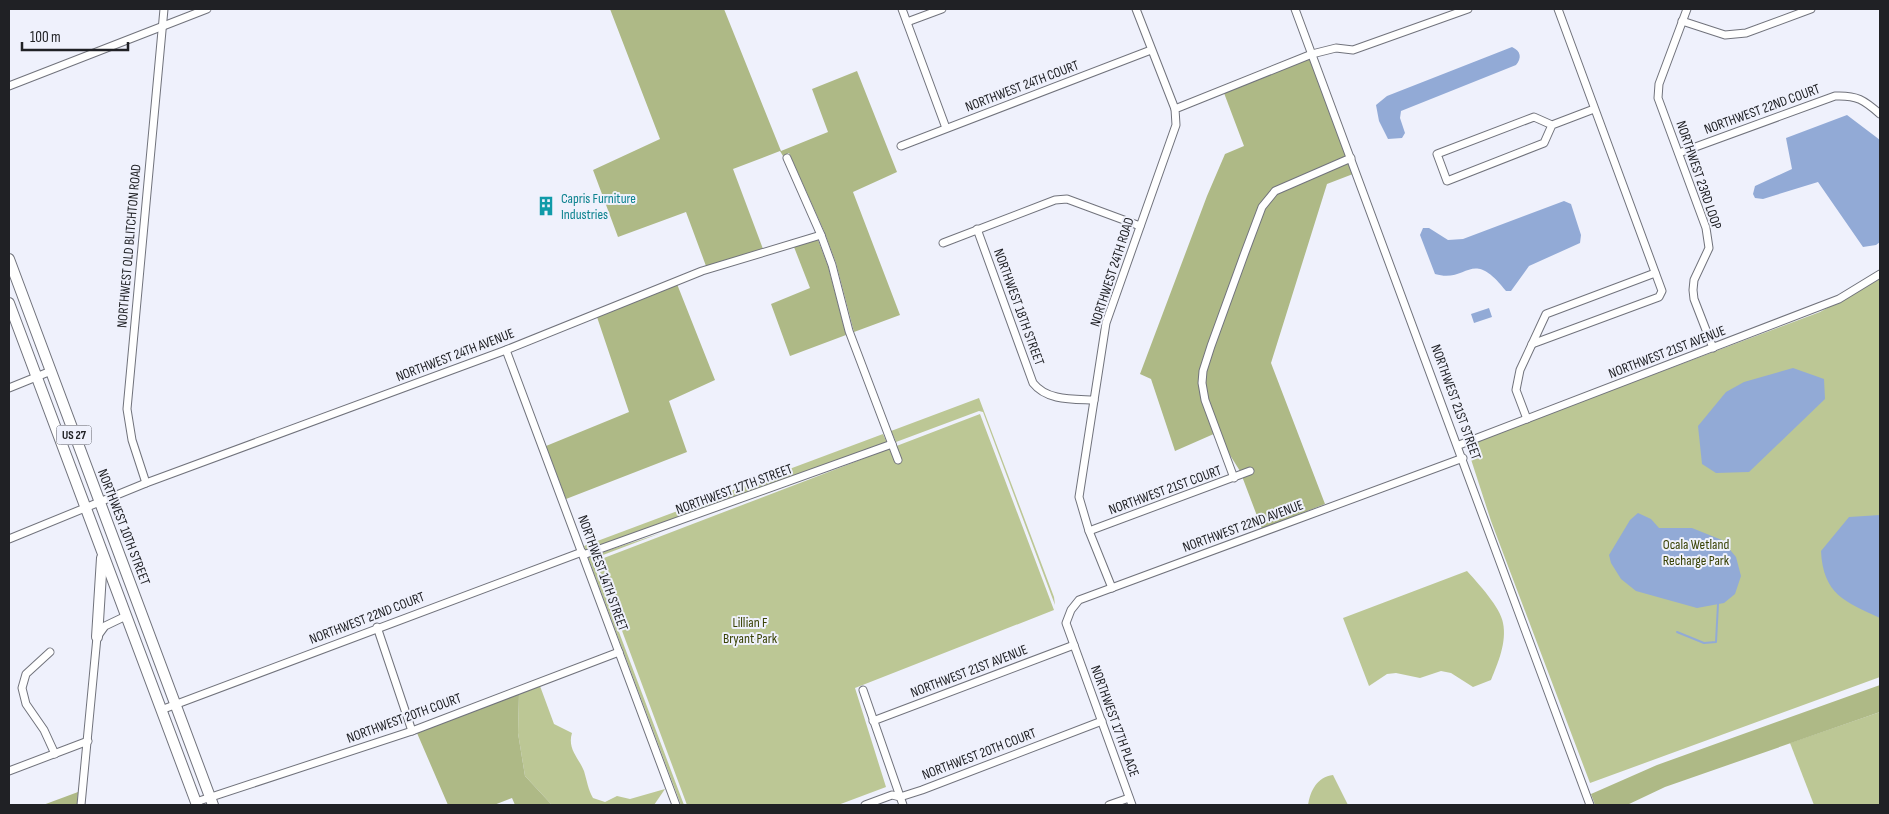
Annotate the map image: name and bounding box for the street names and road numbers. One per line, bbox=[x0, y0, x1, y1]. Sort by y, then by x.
street label: NORTHWEST 24TH COURT bbox=[963, 56, 1081, 115]
street label: NORTHWEST 22ND COURT bbox=[1702, 80, 1823, 138]
street label: NORTHWEST 23RD LOOP bbox=[1672, 118, 1726, 232]
street label: NORTHWEST OLD BLITCHTON ROAD bbox=[113, 163, 145, 329]
street label: NORTHWEST 24TH ROAD bbox=[1086, 215, 1138, 329]
street label: NORTHWEST 18TH STREET bbox=[990, 246, 1048, 368]
street label: NORTHWEST 21ST AVENUE bbox=[1606, 322, 1728, 382]
street label: NORTHWEST 24TH AVENUE bbox=[394, 325, 517, 385]
street label: NORTHWEST 21ST STREET bbox=[1427, 342, 1485, 462]
road number: US 27 bbox=[56, 426, 92, 444]
street label: NORTHWEST 17TH STREET bbox=[673, 460, 795, 518]
street label: NORTHWEST 21ST COURT bbox=[1106, 462, 1224, 518]
street label: NORTHWEST 10TH STREET bbox=[94, 467, 154, 588]
street label: NORTHWEST 22ND AVENUE bbox=[1180, 496, 1306, 556]
street label: NORTHWEST 14TH STREET bbox=[574, 513, 632, 634]
street label: NORTHWEST 22ND COURT bbox=[307, 588, 427, 648]
street label: NORTHWEST 21ST AVENUE bbox=[908, 641, 1030, 701]
street label: NORTHWEST 17TH PLACE bbox=[1087, 663, 1143, 779]
street label: NORTHWEST 20TH COURT bbox=[344, 689, 464, 747]
street label: NORTHWEST 20TH COURT bbox=[920, 724, 1039, 784]

